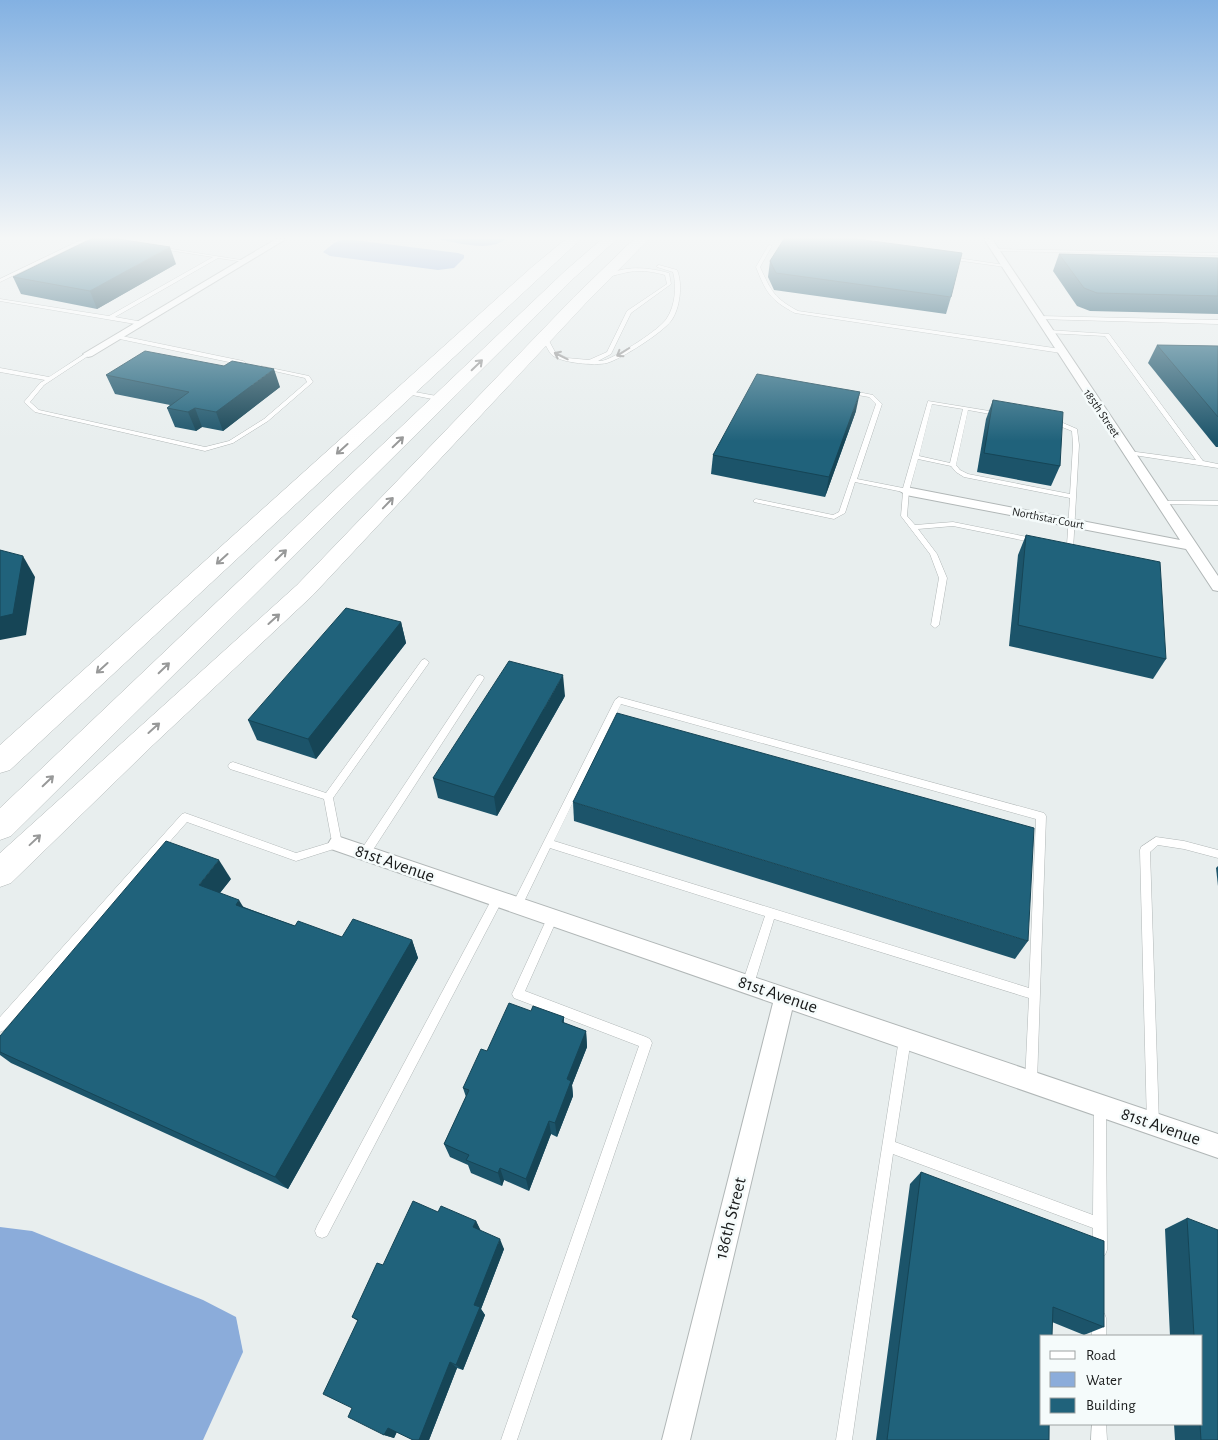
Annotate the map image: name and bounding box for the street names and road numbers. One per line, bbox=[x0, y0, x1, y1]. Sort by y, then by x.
street label: 185th Street bbox=[1082, 387, 1122, 439]
street label: Northstar Court bbox=[1011, 505, 1085, 531]
street label: 81st Avenue bbox=[353, 842, 437, 886]
street label: 81st Avenue bbox=[736, 973, 820, 1017]
street label: 81st Avenue bbox=[1119, 1105, 1203, 1149]
street label: 186th Street bbox=[712, 1175, 750, 1261]

